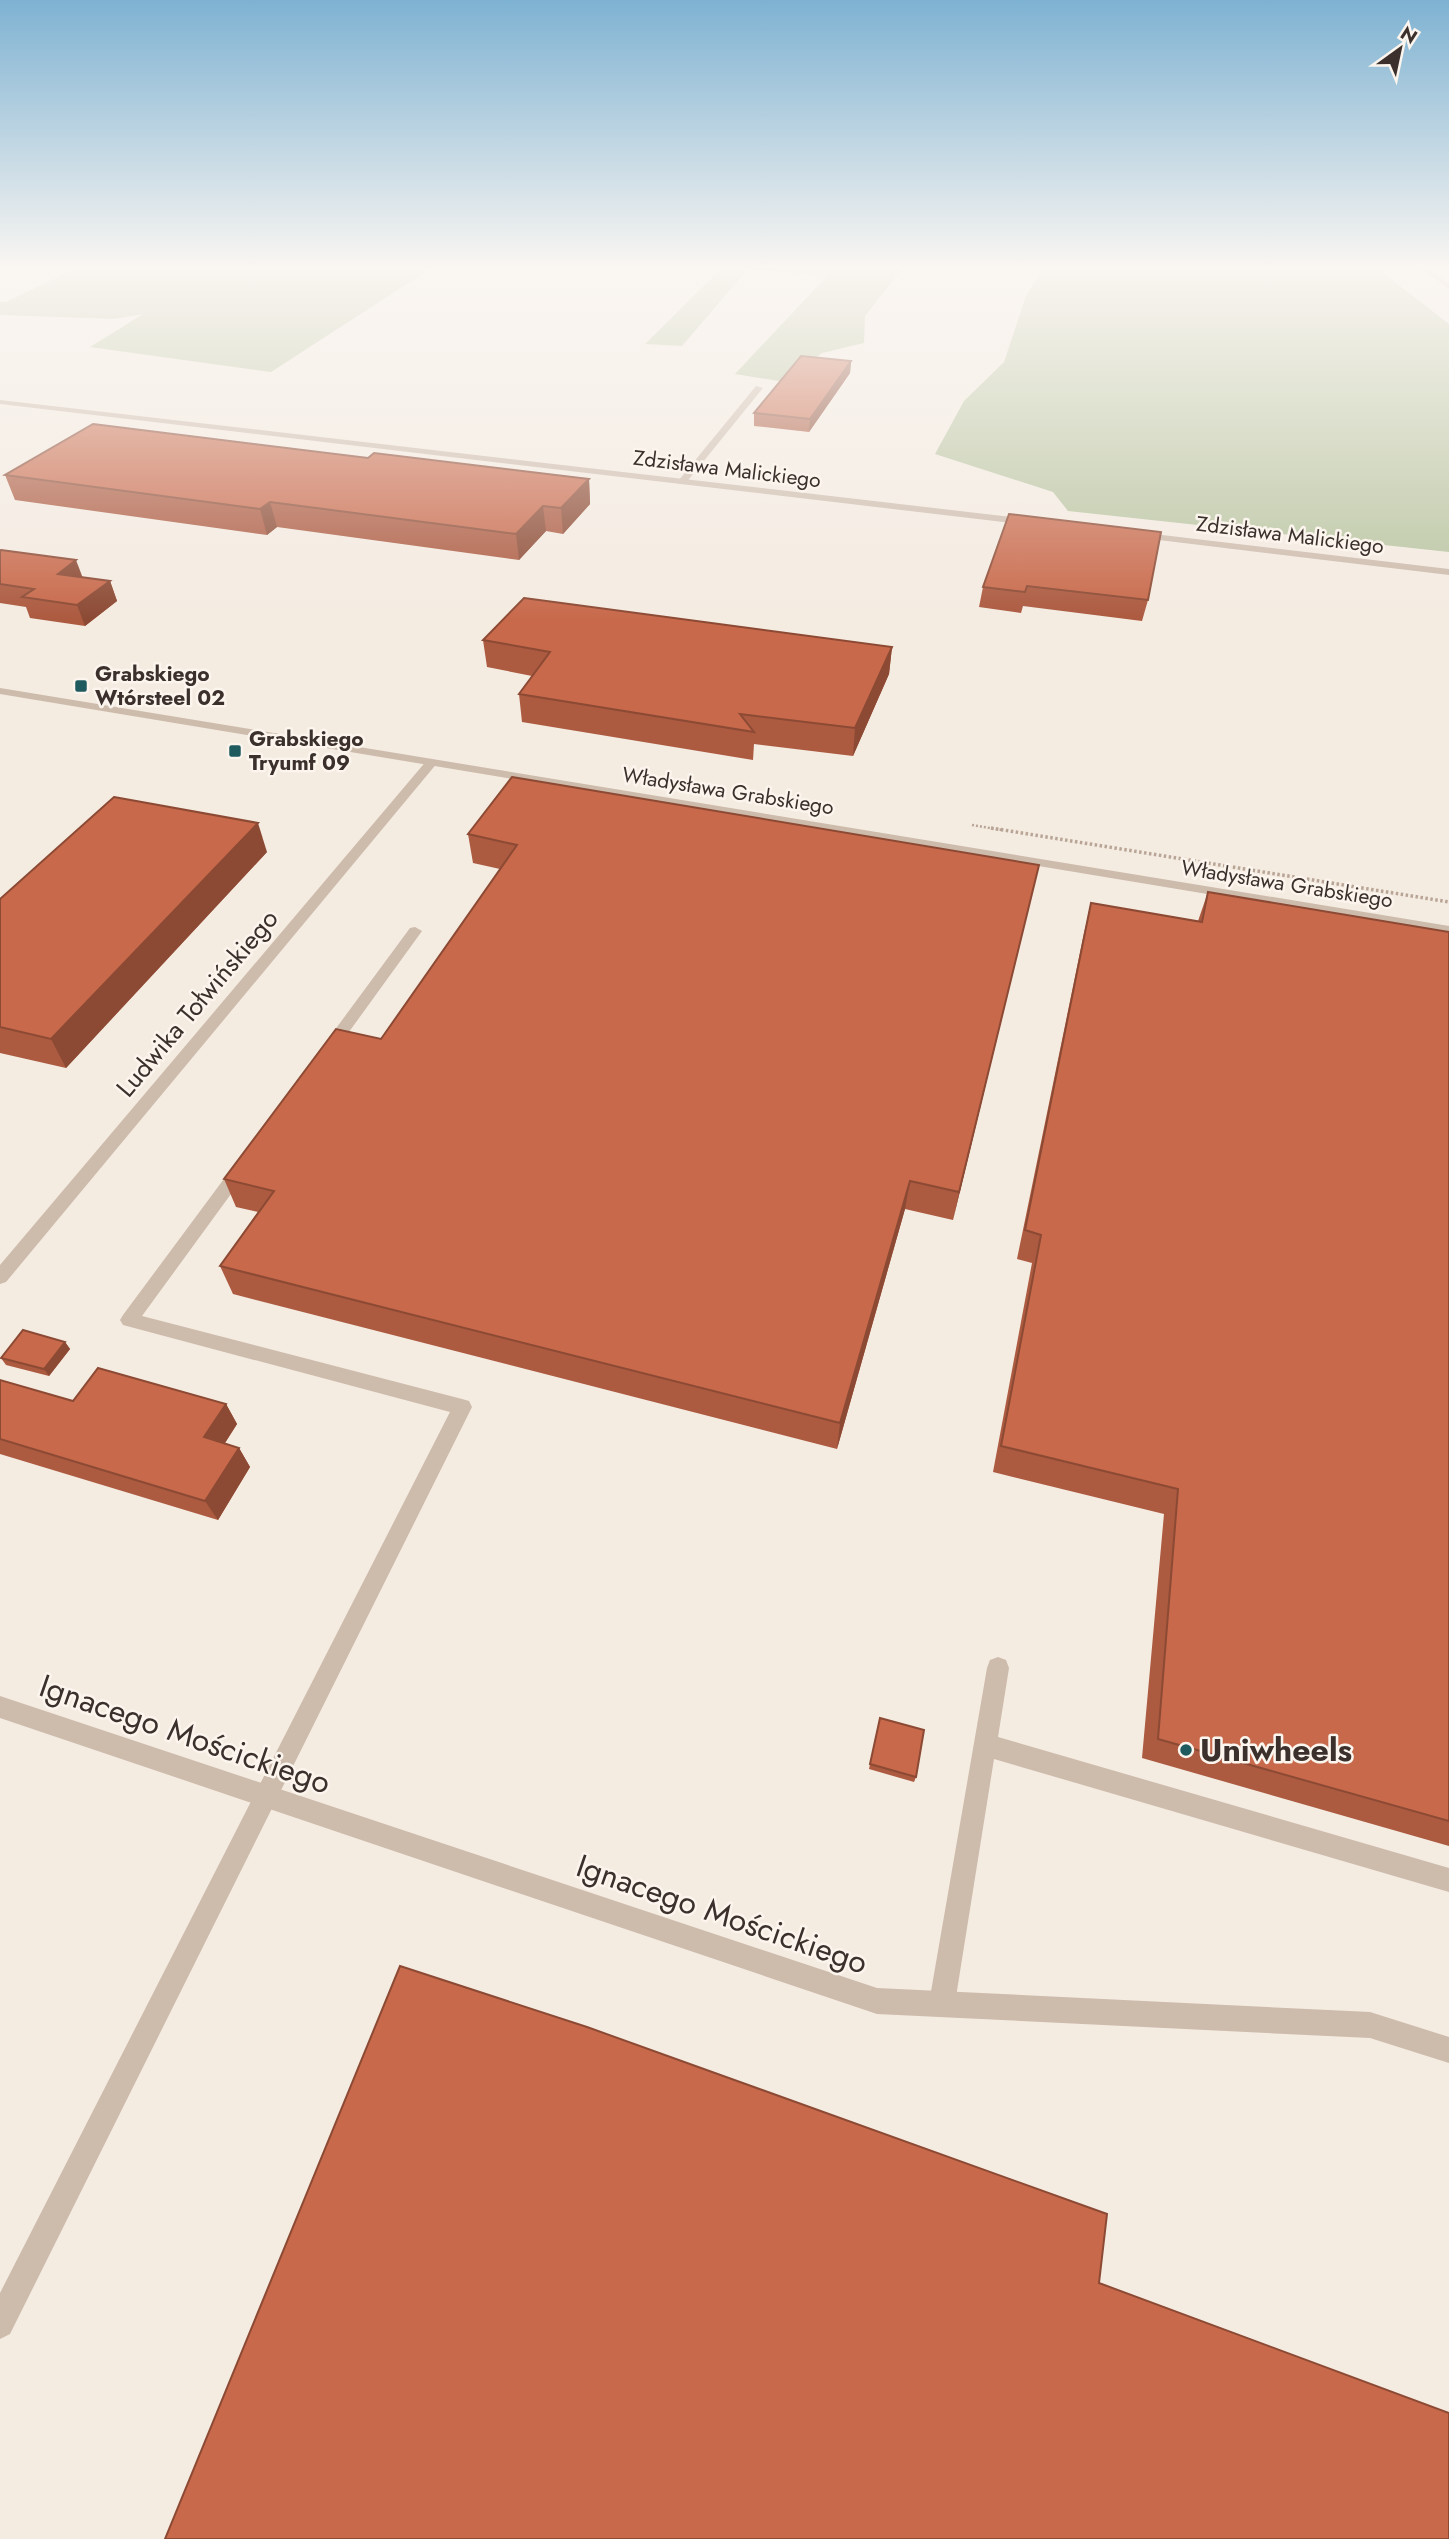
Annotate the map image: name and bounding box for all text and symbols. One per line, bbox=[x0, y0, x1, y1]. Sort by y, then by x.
north arrow bbox=[1365, 14, 1435, 84]
text: N bbox=[1395, 20, 1423, 51]
street label: Zdzisława Malickiego bbox=[631, 443, 823, 495]
street label: Zdzisława Malickiego bbox=[1194, 509, 1386, 561]
place label: Grabskiego Wtórsteel 02 bbox=[95, 659, 225, 713]
marker: Grabskiego Wtórsteel 02 bbox=[73, 678, 89, 694]
place label: Grabskiego Tryumf 09 bbox=[249, 724, 364, 778]
marker: Grabskiego Tryumf 09 bbox=[227, 743, 243, 759]
street label: Władysława Grabskiego bbox=[620, 759, 836, 823]
street label: Władysława Grabskiego bbox=[1179, 852, 1395, 916]
street label: Ludwika Tołwińskiego bbox=[107, 901, 287, 1105]
street label: Ignacego Mościckiego bbox=[33, 1663, 337, 1805]
place label: Uniwheels bbox=[1200, 1727, 1352, 1773]
marker: Uniwheels bbox=[1178, 1742, 1194, 1758]
street label: Ignacego Mościckiego bbox=[570, 1843, 874, 1985]

